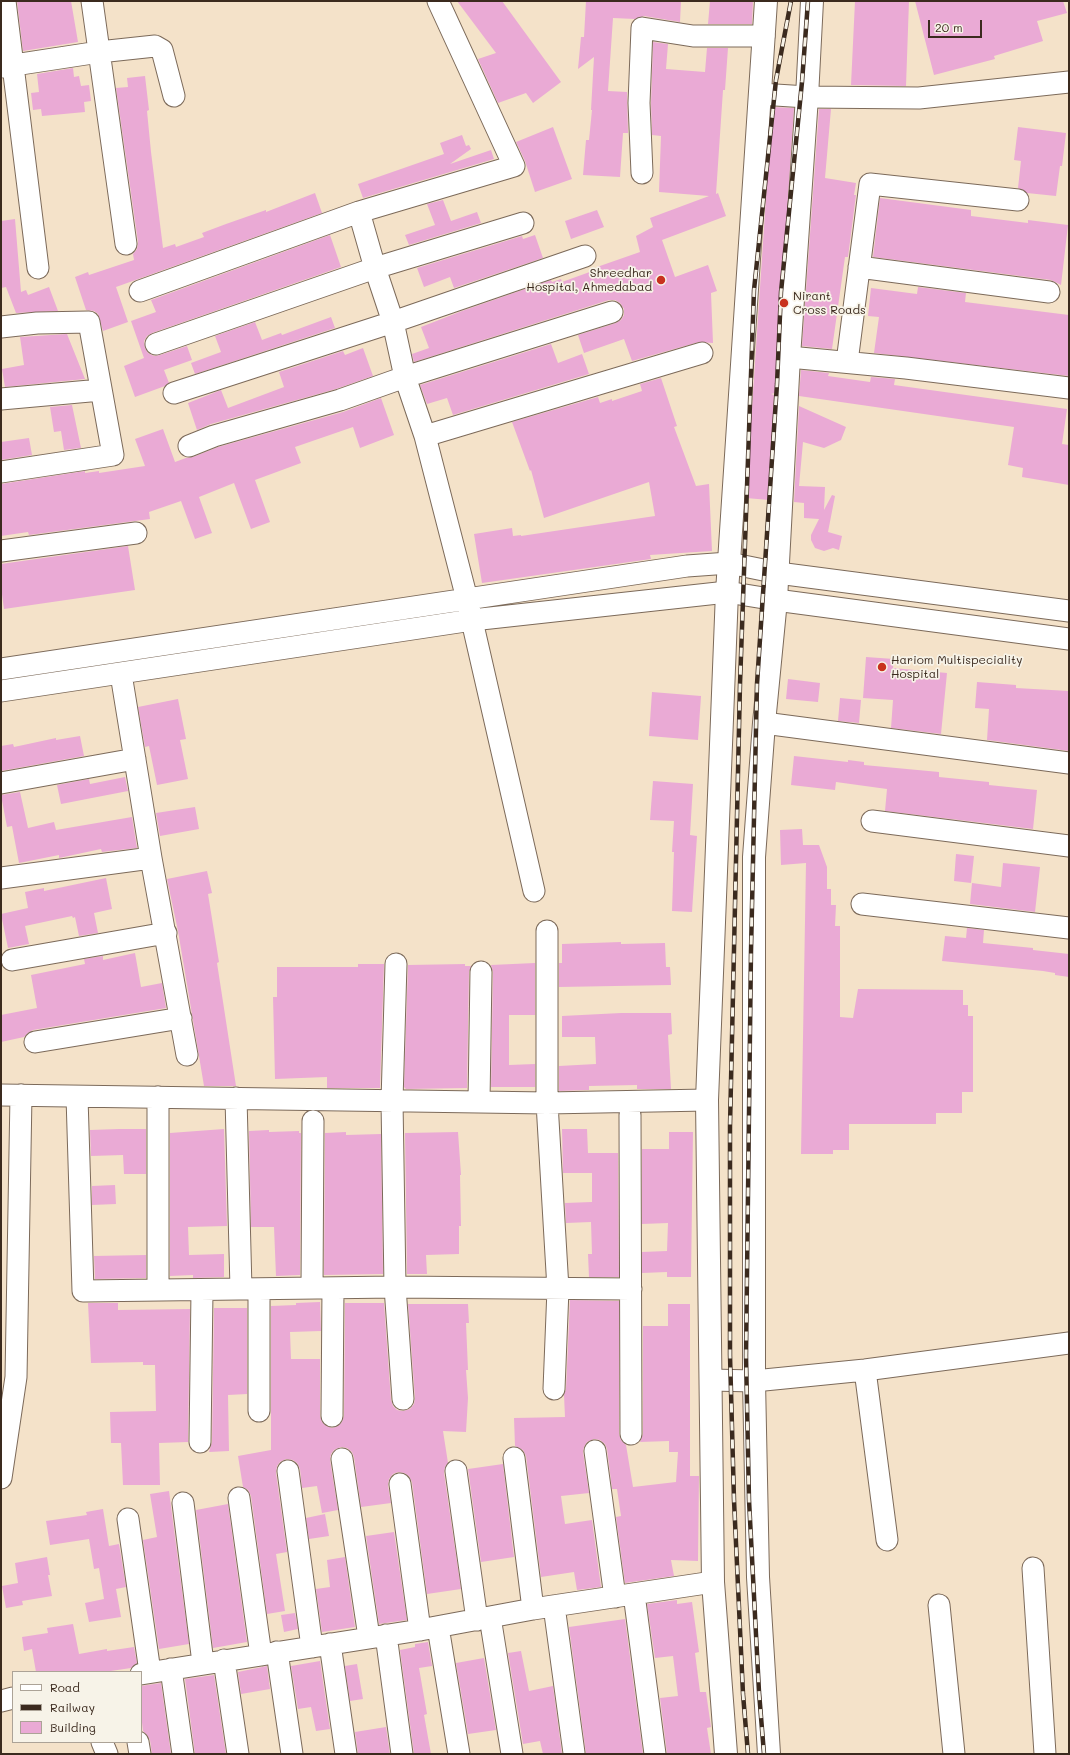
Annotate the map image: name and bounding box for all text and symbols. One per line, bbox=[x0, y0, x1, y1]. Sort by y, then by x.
scale bar bbox=[930, 12, 984, 38]
text: 20 m bbox=[935, 19, 963, 35]
place label: Shreedhar Hospital, Ahmedabad bbox=[526, 266, 652, 294]
marker: Shreedhar Hospital, Ahmedabad bbox=[655, 274, 667, 286]
place label: Nirant Cross Roads bbox=[793, 289, 866, 317]
marker: Nirant Cross Roads bbox=[778, 297, 790, 309]
place label: Hariom Multispeciality Hospital bbox=[891, 653, 1022, 681]
marker: Hariom Multispeciality Hospital bbox=[876, 661, 888, 673]
legend bbox=[12, 1671, 142, 1743]
text: Road bbox=[50, 1679, 80, 1695]
text: Railway bbox=[50, 1699, 95, 1715]
text: Building bbox=[50, 1719, 96, 1735]

